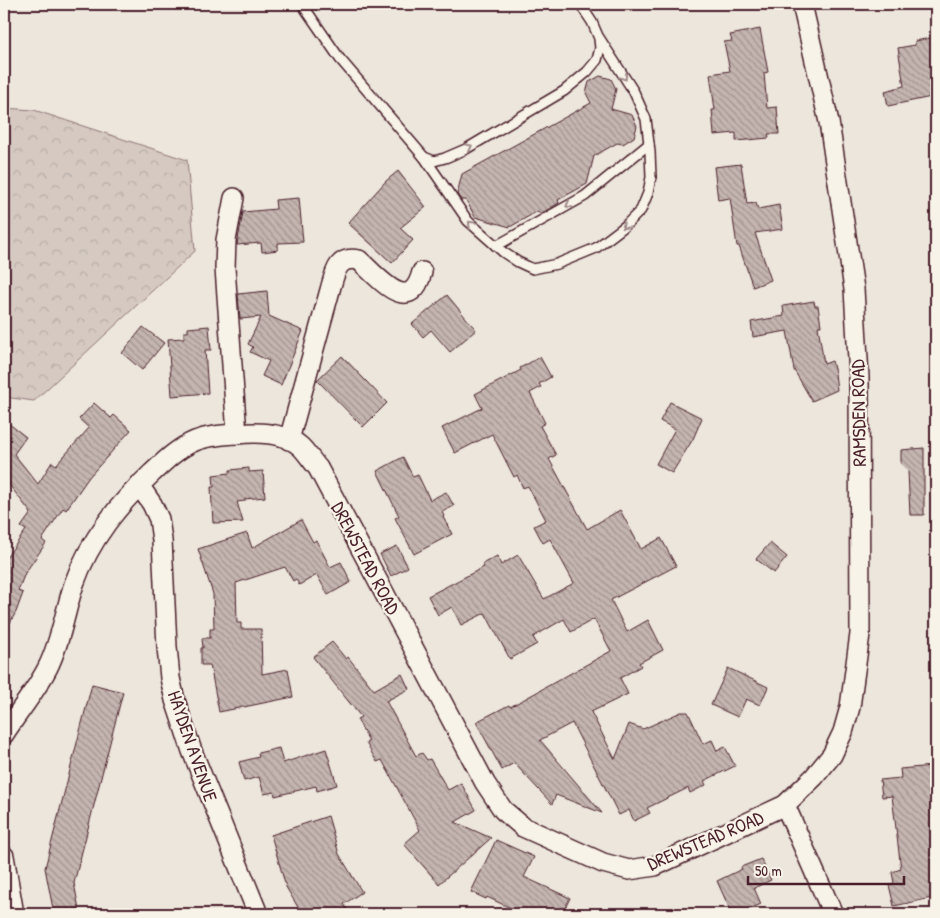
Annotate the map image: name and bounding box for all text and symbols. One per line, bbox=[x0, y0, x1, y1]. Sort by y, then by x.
one-way arrow bbox=[618, 72, 628, 81]
one-way arrow bbox=[464, 143, 473, 153]
one-way arrow bbox=[565, 199, 574, 209]
one-way arrow bbox=[621, 220, 630, 229]
one-way arrow bbox=[468, 221, 477, 230]
street label: RAMSDEN ROAD bbox=[844, 359, 872, 467]
street label: DREWSTEAD ROAD bbox=[325, 497, 407, 619]
street label: HAYDEN AVENUE bbox=[162, 687, 224, 806]
street label: DREWSTEAD ROAD bbox=[643, 804, 767, 876]
scale bar bbox=[748, 853, 904, 885]
text: 50 m bbox=[755, 860, 782, 881]

